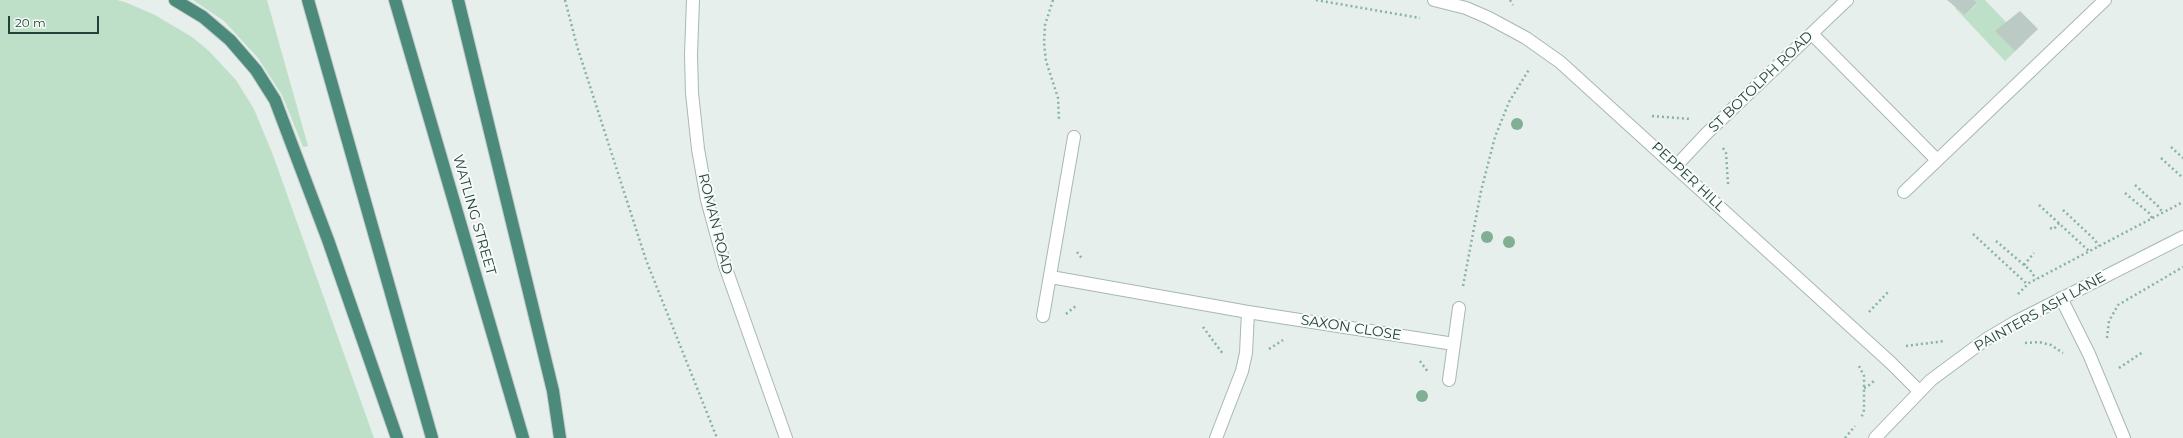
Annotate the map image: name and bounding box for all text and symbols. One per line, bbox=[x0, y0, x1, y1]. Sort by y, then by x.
scale bar bbox=[10, 8, 101, 34]
text: 20 m bbox=[15, 15, 46, 30]
street label: ST BOTOLPH ROAD bbox=[1705, 28, 1817, 136]
street label: PEPPER HILL bbox=[1648, 139, 1728, 215]
street label: WATLING STREET bbox=[449, 153, 499, 277]
street label: ROMAN ROAD bbox=[694, 172, 736, 276]
street label: PAINTERS ASH LANE bbox=[1971, 269, 2109, 355]
street label: SAXON CLOSE bbox=[1300, 312, 1402, 344]

